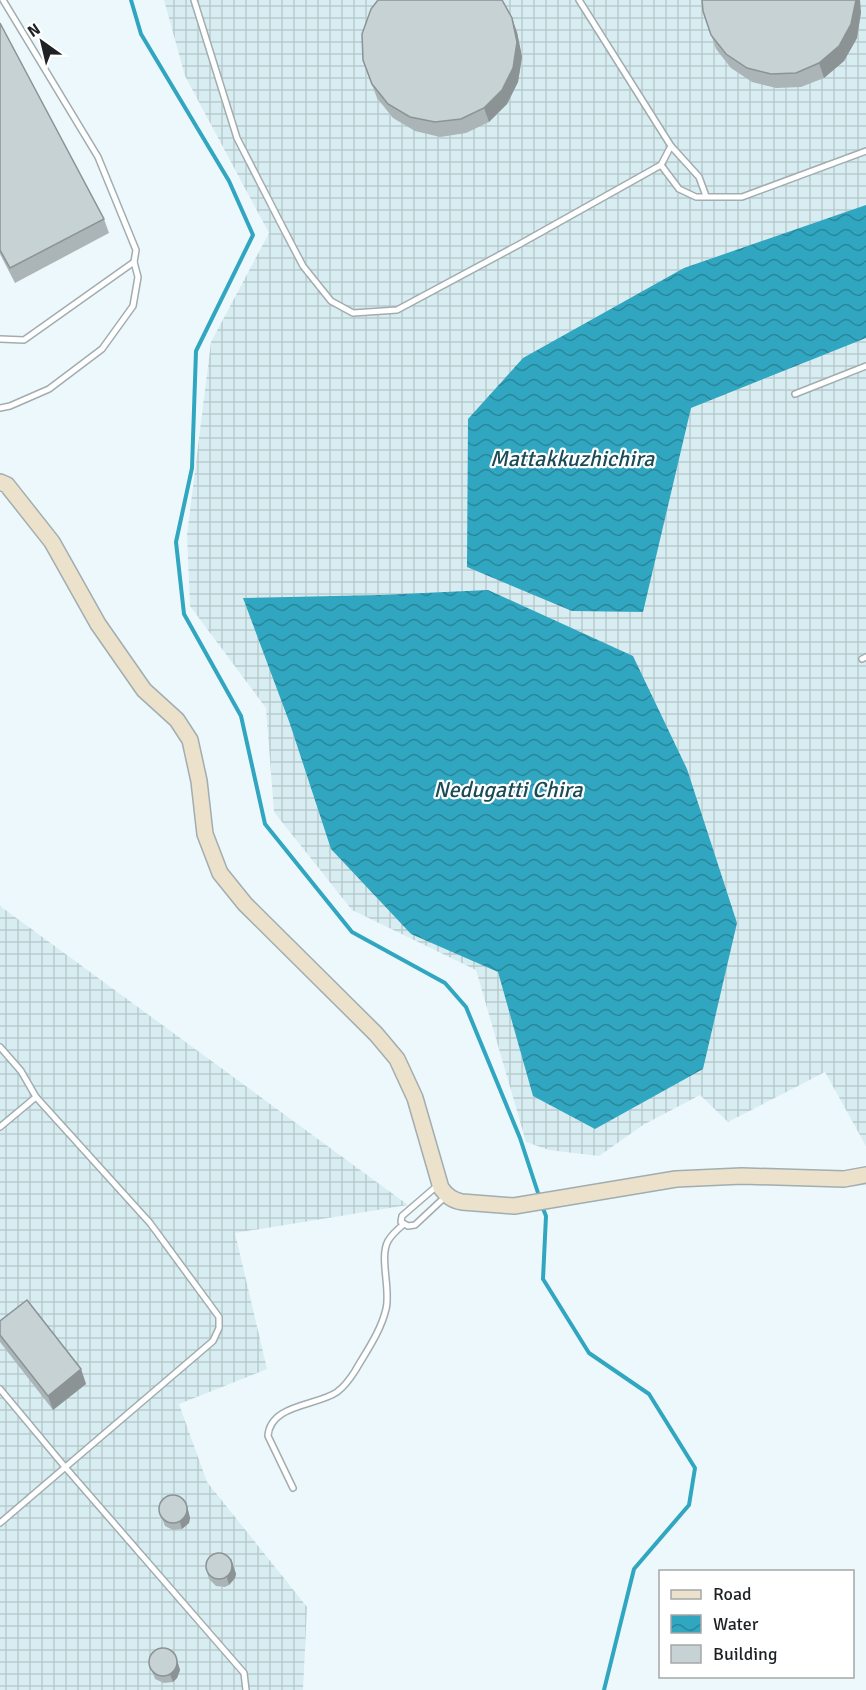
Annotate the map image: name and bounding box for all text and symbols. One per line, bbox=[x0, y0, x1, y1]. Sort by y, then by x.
north arrow bbox=[12, 12, 72, 72]
text: N bbox=[24, 19, 44, 42]
water label: Mattakkuzhichira bbox=[490, 445, 655, 472]
water label: Nedugatti Chira bbox=[434, 776, 583, 803]
legend bbox=[659, 1570, 854, 1678]
text: Road bbox=[713, 1583, 752, 1605]
text: Water bbox=[713, 1613, 759, 1635]
text: Building bbox=[713, 1643, 777, 1665]

